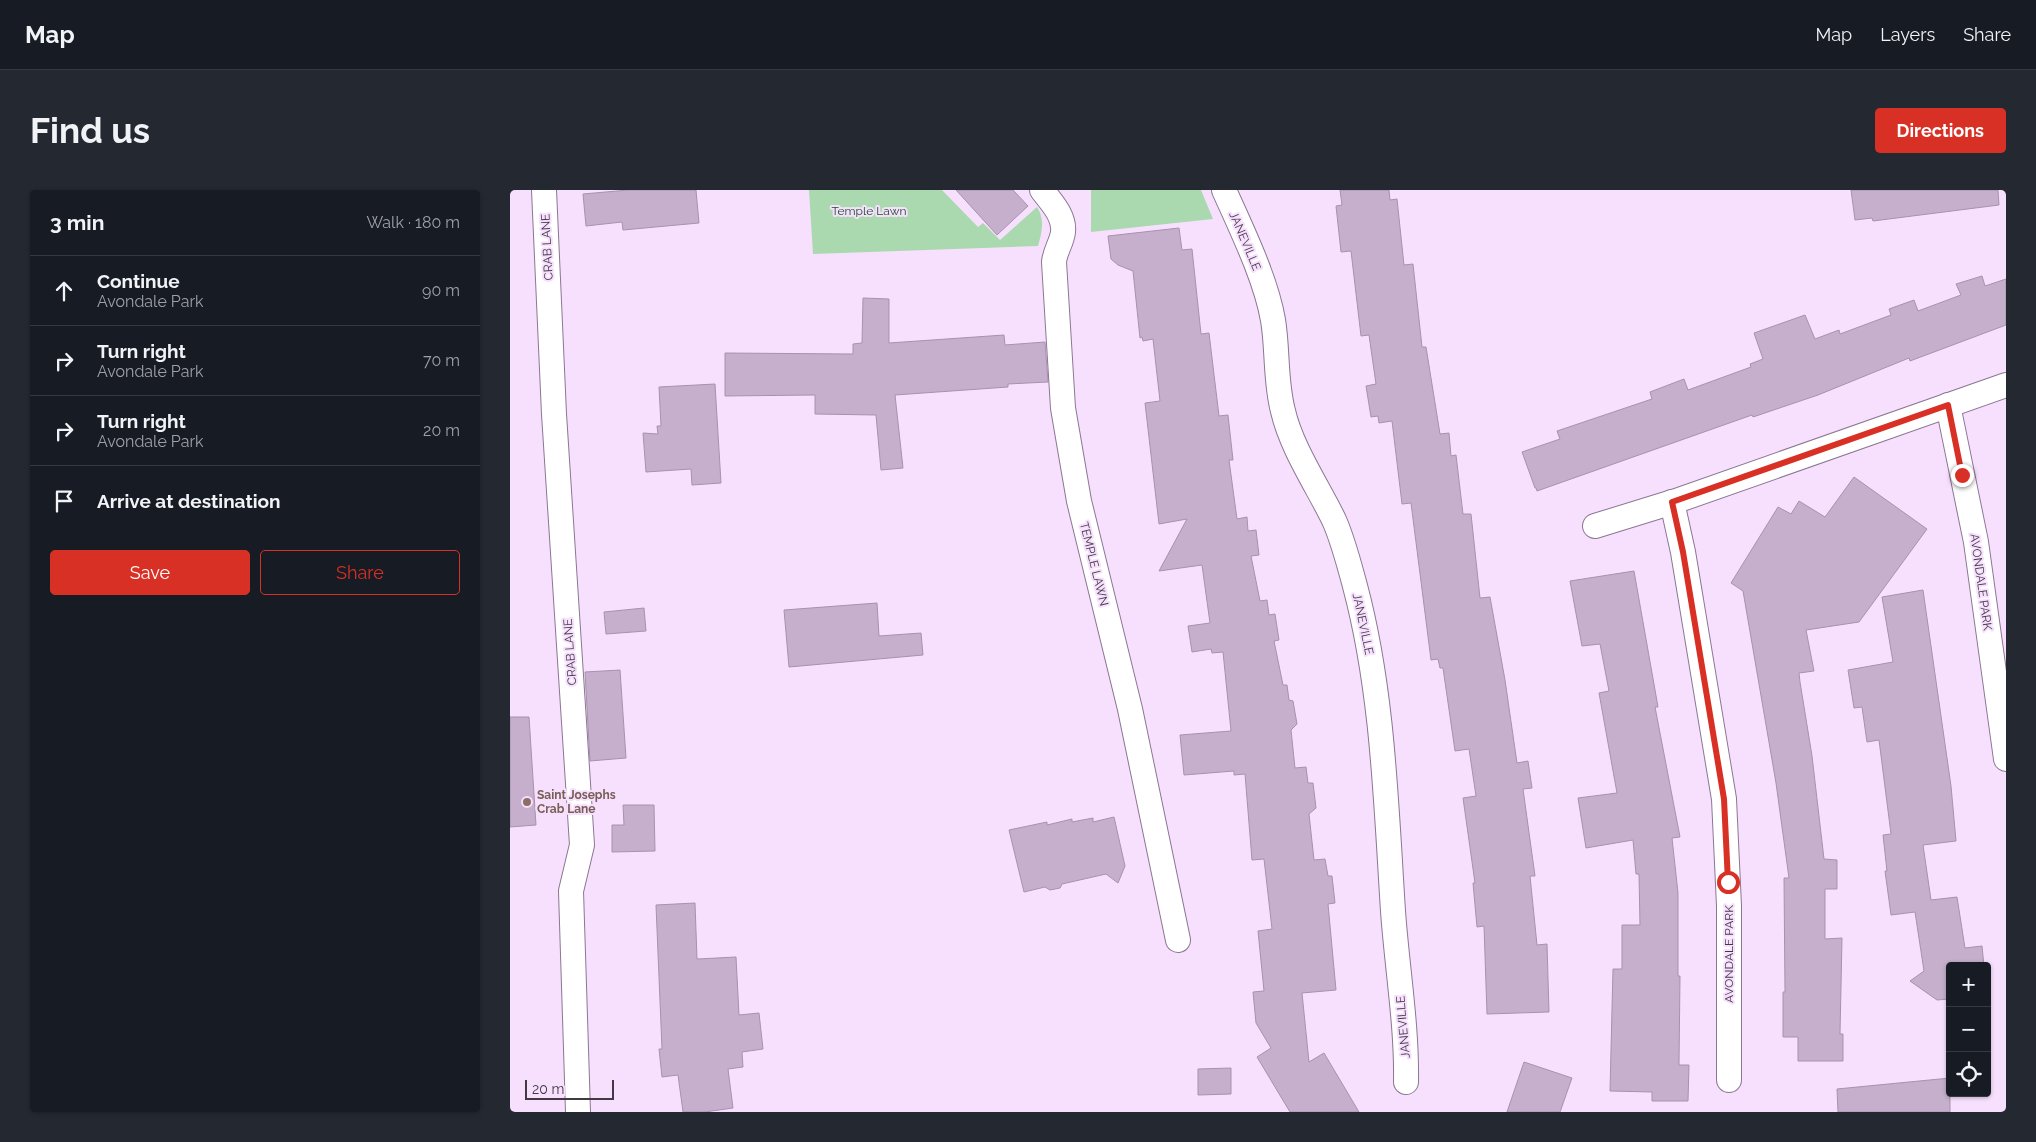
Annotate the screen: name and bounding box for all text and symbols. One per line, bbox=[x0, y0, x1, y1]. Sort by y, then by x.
text: Map bbox=[25, 20, 75, 49]
text: Map bbox=[1816, 24, 1852, 45]
text: Layers bbox=[1880, 24, 1935, 45]
text: Share bbox=[1963, 24, 2011, 45]
button: Directions bbox=[1875, 108, 2006, 153]
text: Find us bbox=[30, 110, 150, 151]
park label: Temple Lawn bbox=[832, 204, 906, 218]
street label: JANEVILLE bbox=[1226, 209, 1264, 273]
text: 3 min bbox=[50, 210, 104, 235]
text: Walk · 180 m bbox=[366, 213, 460, 232]
street label: CRAB LANE bbox=[538, 213, 556, 281]
text: Continue bbox=[97, 270, 180, 292]
icon: ahead bbox=[50, 277, 78, 305]
text: 90 m bbox=[422, 281, 460, 300]
text: Avondale Park bbox=[97, 292, 204, 311]
text: Turn right bbox=[97, 340, 186, 362]
icon: right bbox=[50, 347, 78, 375]
text: 70 m bbox=[423, 351, 460, 370]
text: Avondale Park bbox=[97, 362, 204, 381]
text: Turn right bbox=[97, 410, 186, 432]
icon: right bbox=[50, 417, 78, 445]
text: 20 m bbox=[423, 421, 460, 440]
text: Avondale Park bbox=[97, 432, 204, 451]
route end bbox=[1951, 464, 1974, 487]
icon: arrive bbox=[50, 487, 78, 515]
text: Arrive at destination bbox=[97, 490, 281, 512]
street label: TEMPLE LAWN bbox=[1077, 520, 1111, 608]
street label: AVONDALE PARK bbox=[1967, 533, 1995, 632]
button: Save bbox=[50, 550, 250, 595]
button: Share bbox=[260, 550, 460, 595]
street label: JANEVILLE bbox=[1350, 592, 1376, 656]
street label: CRAB LANE bbox=[561, 618, 579, 686]
place label: Saint Josephs Crab Lane bbox=[537, 788, 616, 816]
marker: Saint Josephs Crab Lane bbox=[521, 796, 533, 808]
route start bbox=[1717, 871, 1740, 894]
street label: AVONDALE PARK bbox=[1722, 905, 1736, 1003]
map controls bbox=[1946, 962, 1991, 1097]
button: + bbox=[1946, 962, 1991, 1007]
street label: JANEVILLE bbox=[1393, 995, 1413, 1059]
button: − bbox=[1946, 1007, 1991, 1052]
button: locate bbox=[1946, 1052, 1991, 1097]
scale bar bbox=[525, 1077, 614, 1100]
text: 20 m bbox=[532, 1081, 564, 1097]

